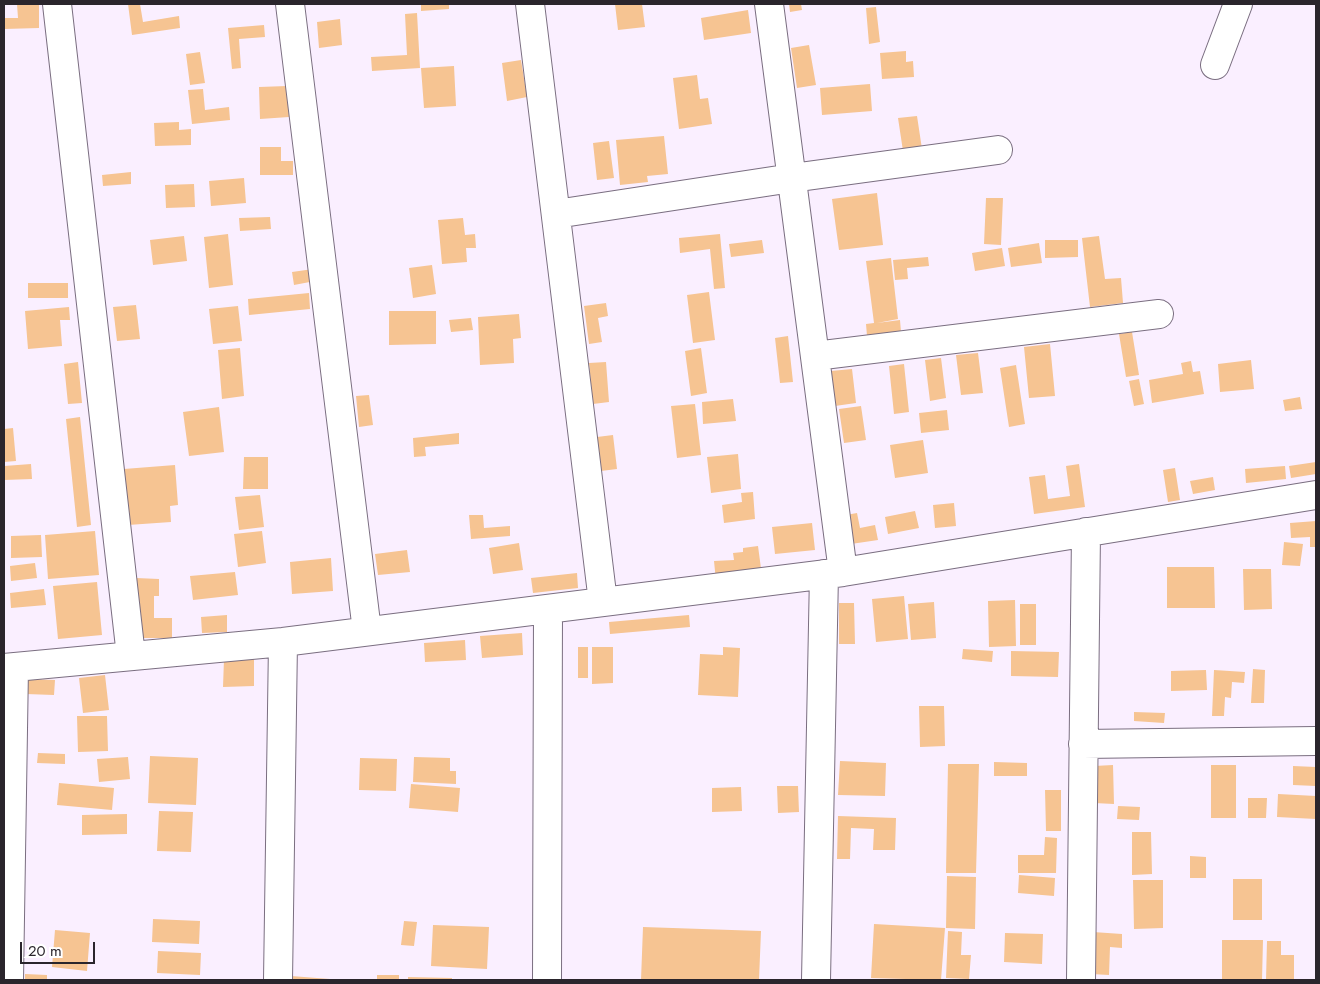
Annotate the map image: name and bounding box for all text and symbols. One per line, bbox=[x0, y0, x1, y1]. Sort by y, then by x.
scale bar bbox=[22, 932, 98, 964]
text: 20 m bbox=[28, 940, 62, 962]

